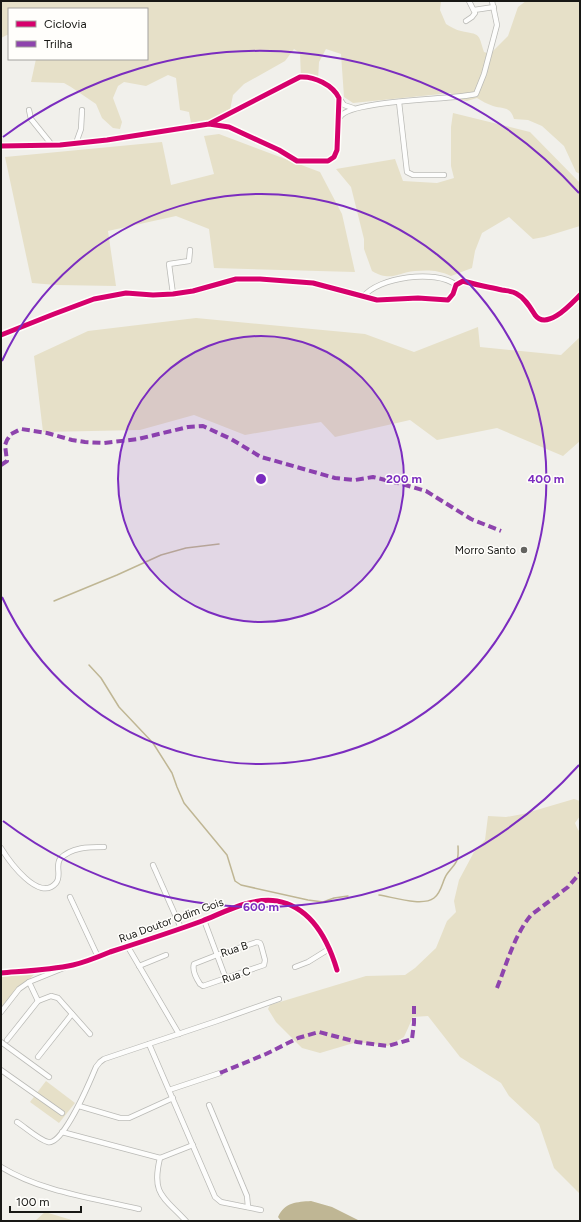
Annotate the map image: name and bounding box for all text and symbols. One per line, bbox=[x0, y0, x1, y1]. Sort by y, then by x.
legend bbox=[8, 8, 148, 60]
text: Ciclovia bbox=[44, 17, 87, 31]
text: Trilha bbox=[44, 37, 72, 51]
centre of rings bbox=[254, 472, 268, 486]
text: 200 m bbox=[386, 472, 422, 486]
text: 400 m bbox=[528, 472, 564, 486]
place label: Morro Santo bbox=[455, 544, 516, 557]
marker: Morro Santo bbox=[519, 545, 529, 555]
street label: Rua Doutor Odim Gois bbox=[117, 895, 225, 945]
text: 600 m bbox=[243, 900, 279, 914]
street label: Rua B bbox=[219, 939, 250, 960]
street label: Rua C bbox=[220, 965, 252, 986]
scale bar bbox=[10, 1188, 81, 1214]
text: 100 m bbox=[16, 1195, 50, 1209]

